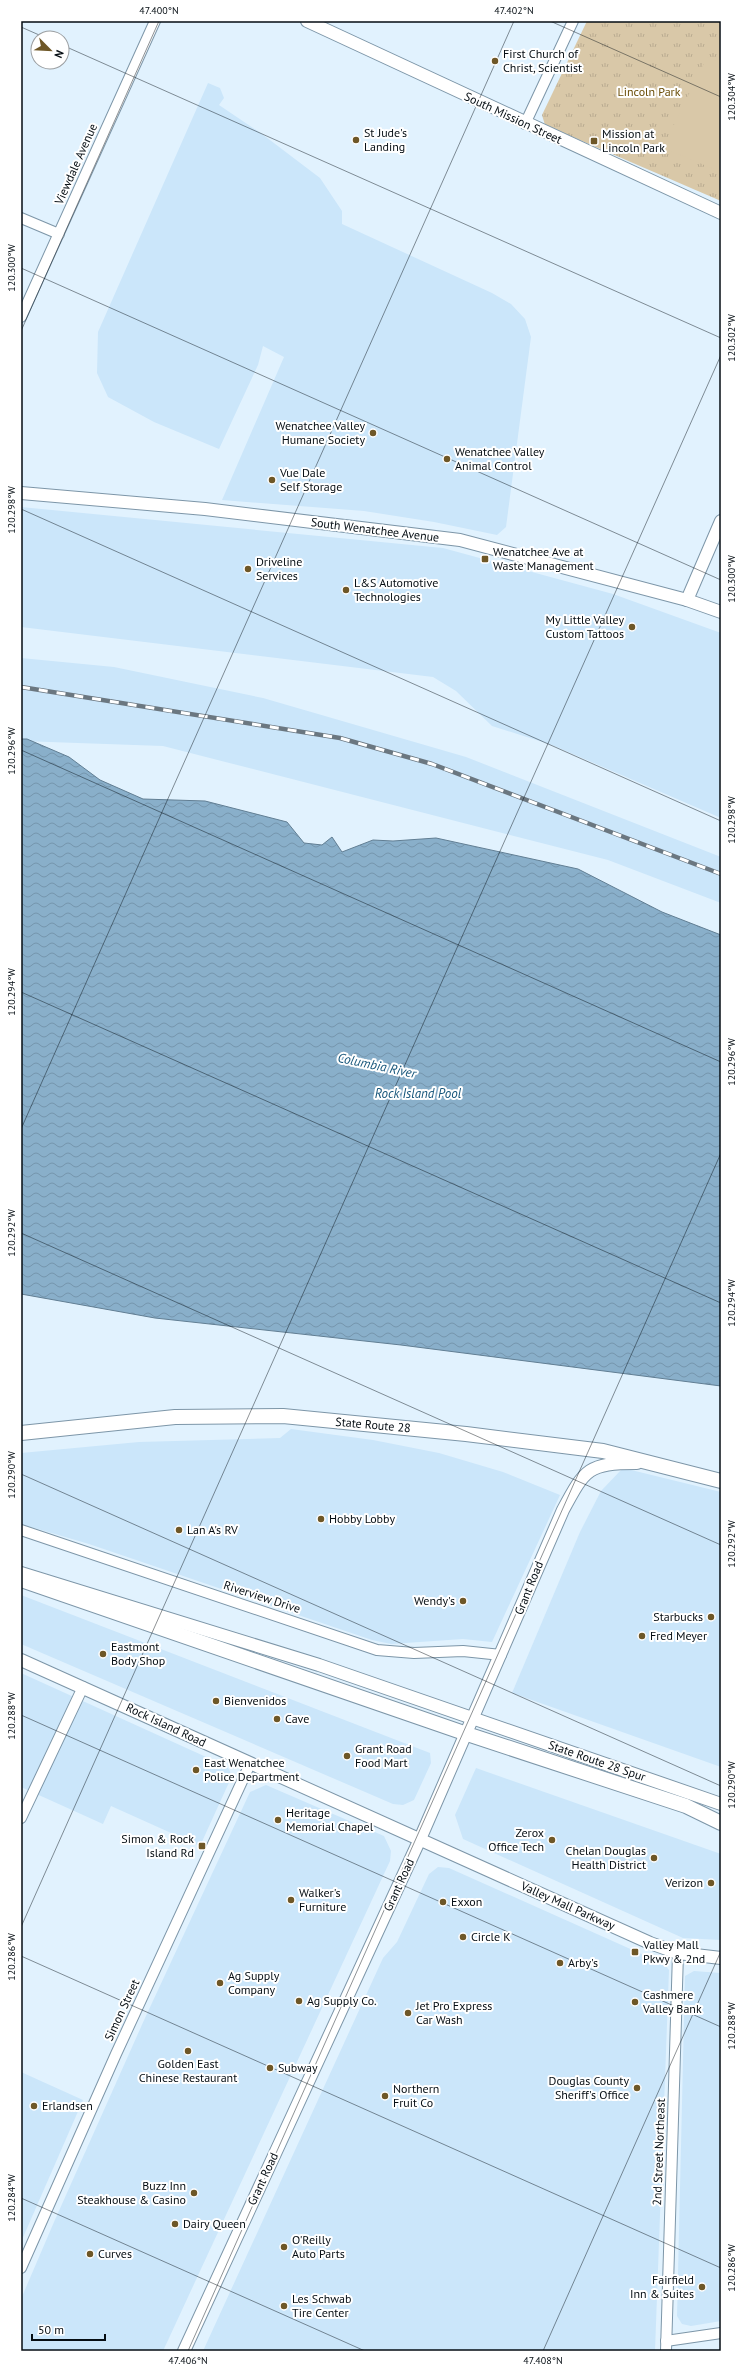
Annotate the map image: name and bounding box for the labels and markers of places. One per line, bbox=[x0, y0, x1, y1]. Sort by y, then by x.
place label: First Church of Christ, Scientist bbox=[503, 46, 582, 75]
marker: First Church of Christ, Scientist bbox=[490, 56, 500, 66]
place label: St Jude's Landing bbox=[364, 125, 407, 154]
place label: Mission at Lincoln Park bbox=[602, 126, 665, 155]
marker: St Jude's Landing bbox=[351, 135, 361, 145]
marker: Mission at Lincoln Park bbox=[589, 136, 599, 146]
place label: Wenatchee Valley Humane Society bbox=[276, 418, 365, 447]
marker: Wenatchee Valley Humane Society bbox=[368, 428, 378, 438]
place label: Wenatchee Valley Animal Control bbox=[455, 444, 545, 473]
marker: Wenatchee Valley Animal Control bbox=[442, 454, 452, 464]
place label: Vue Dale Self Storage bbox=[279, 465, 342, 494]
marker: Vue Dale Self Storage bbox=[267, 475, 277, 485]
place label: Wenatchee Ave at Waste Management bbox=[493, 544, 594, 573]
place label: Driveline Services bbox=[256, 554, 302, 583]
marker: Wenatchee Ave at Waste Management bbox=[480, 554, 490, 564]
marker: Driveline Services bbox=[243, 564, 253, 574]
place label: L&S Automotive Technologies bbox=[354, 575, 438, 604]
marker: L&S Automotive Technologies bbox=[341, 585, 351, 595]
place label: My Little Valley Custom Tattoos bbox=[546, 612, 624, 641]
marker: My Little Valley Custom Tattoos bbox=[627, 622, 637, 632]
place label: Hobby Lobby bbox=[329, 1511, 395, 1526]
marker: Hobby Lobby bbox=[316, 1514, 326, 1524]
place label: Lan A's RV bbox=[187, 1522, 238, 1537]
marker: Lan A's RV bbox=[174, 1525, 184, 1535]
place label: Wendy's bbox=[414, 1593, 455, 1608]
marker: Wendy's bbox=[458, 1596, 468, 1606]
place label: Starbucks bbox=[653, 1609, 703, 1624]
marker: Starbucks bbox=[706, 1612, 716, 1622]
place label: Fred Meyer bbox=[650, 1628, 707, 1643]
marker: Fred Meyer bbox=[637, 1631, 647, 1641]
place label: Eastmont Body Shop bbox=[111, 1639, 165, 1668]
marker: Eastmont Body Shop bbox=[98, 1649, 108, 1659]
place label: Bienvenidos bbox=[224, 1693, 286, 1708]
marker: Bienvenidos bbox=[211, 1696, 221, 1706]
place label: Cave bbox=[285, 1711, 309, 1726]
marker: Cave bbox=[272, 1714, 282, 1724]
place label: Grant Road Food Mart bbox=[355, 1741, 412, 1770]
marker: Grant Road Food Mart bbox=[342, 1751, 352, 1761]
place label: East Wenatchee Police Department bbox=[204, 1755, 299, 1784]
marker: East Wenatchee Police Department bbox=[191, 1765, 201, 1775]
place label: Heritage Memorial Chapel bbox=[286, 1805, 374, 1834]
marker: Heritage Memorial Chapel bbox=[273, 1815, 283, 1825]
place label: Zerox Office Tech bbox=[488, 1825, 544, 1854]
place label: Simon & Rock Island Rd bbox=[121, 1831, 194, 1860]
marker: Zerox Office Tech bbox=[547, 1835, 557, 1845]
marker: Simon & Rock Island Rd bbox=[197, 1841, 207, 1851]
place label: Chelan Douglas Health District bbox=[566, 1843, 646, 1872]
marker: Chelan Douglas Health District bbox=[649, 1853, 659, 1863]
place label: Verizon bbox=[664, 1875, 703, 1890]
marker: Verizon bbox=[706, 1878, 716, 1888]
place label: Walker's Furniture bbox=[299, 1885, 346, 1914]
place label: Exxon bbox=[451, 1894, 482, 1909]
marker: Walker's Furniture bbox=[286, 1895, 296, 1905]
marker: Exxon bbox=[438, 1897, 448, 1907]
place label: Circle K bbox=[471, 1929, 511, 1944]
marker: Circle K bbox=[458, 1932, 468, 1942]
place label: Valley Mall Pkwy & 2nd bbox=[642, 1937, 705, 1966]
marker: Valley Mall Pkwy & 2nd bbox=[630, 1947, 640, 1957]
place label: Arby's bbox=[568, 1955, 598, 1970]
marker: Arby's bbox=[555, 1958, 565, 1968]
place label: Ag Supply Company bbox=[228, 1968, 280, 1997]
marker: Ag Supply Company bbox=[215, 1978, 225, 1988]
place label: Cashmere Valley Bank bbox=[642, 1987, 702, 2016]
place label: Ag Supply Co. bbox=[307, 1993, 377, 2008]
marker: Ag Supply Co. bbox=[294, 1996, 304, 2006]
marker: Cashmere Valley Bank bbox=[630, 1997, 640, 2007]
place label: Jet Pro Express Car Wash bbox=[415, 1998, 492, 2027]
marker: Jet Pro Express Car Wash bbox=[403, 2008, 413, 2018]
marker: Golden East Chinese Restaurant bbox=[183, 2046, 193, 2056]
place label: Golden East Chinese Restaurant bbox=[139, 2056, 237, 2085]
place label: Subway bbox=[278, 2060, 318, 2075]
marker: Subway bbox=[265, 2063, 275, 2073]
place label: Douglas County Sheriff's Office bbox=[549, 2073, 629, 2102]
place label: Northern Fruit Co bbox=[393, 2081, 439, 2110]
marker: Douglas County Sheriff's Office bbox=[632, 2083, 642, 2093]
marker: Northern Fruit Co bbox=[380, 2091, 390, 2101]
place label: Erlandsen bbox=[42, 2098, 93, 2113]
marker: Erlandsen bbox=[29, 2101, 39, 2111]
place label: Buzz Inn Steakhouse & Casino bbox=[77, 2178, 186, 2207]
marker: Buzz Inn Steakhouse & Casino bbox=[189, 2188, 199, 2198]
place label: Dairy Queen bbox=[183, 2216, 246, 2231]
marker: Dairy Queen bbox=[170, 2219, 180, 2229]
place label: O'Reilly Auto Parts bbox=[292, 2232, 345, 2261]
marker: O'Reilly Auto Parts bbox=[279, 2242, 289, 2252]
place label: Curves bbox=[98, 2246, 132, 2261]
marker: Curves bbox=[85, 2249, 95, 2259]
place label: Fairfield Inn & Suites bbox=[630, 2272, 694, 2301]
marker: Fairfield Inn & Suites bbox=[697, 2282, 707, 2292]
place label: Les Schwab Tire Center bbox=[292, 2291, 351, 2320]
marker: Les Schwab Tire Center bbox=[279, 2301, 289, 2311]

